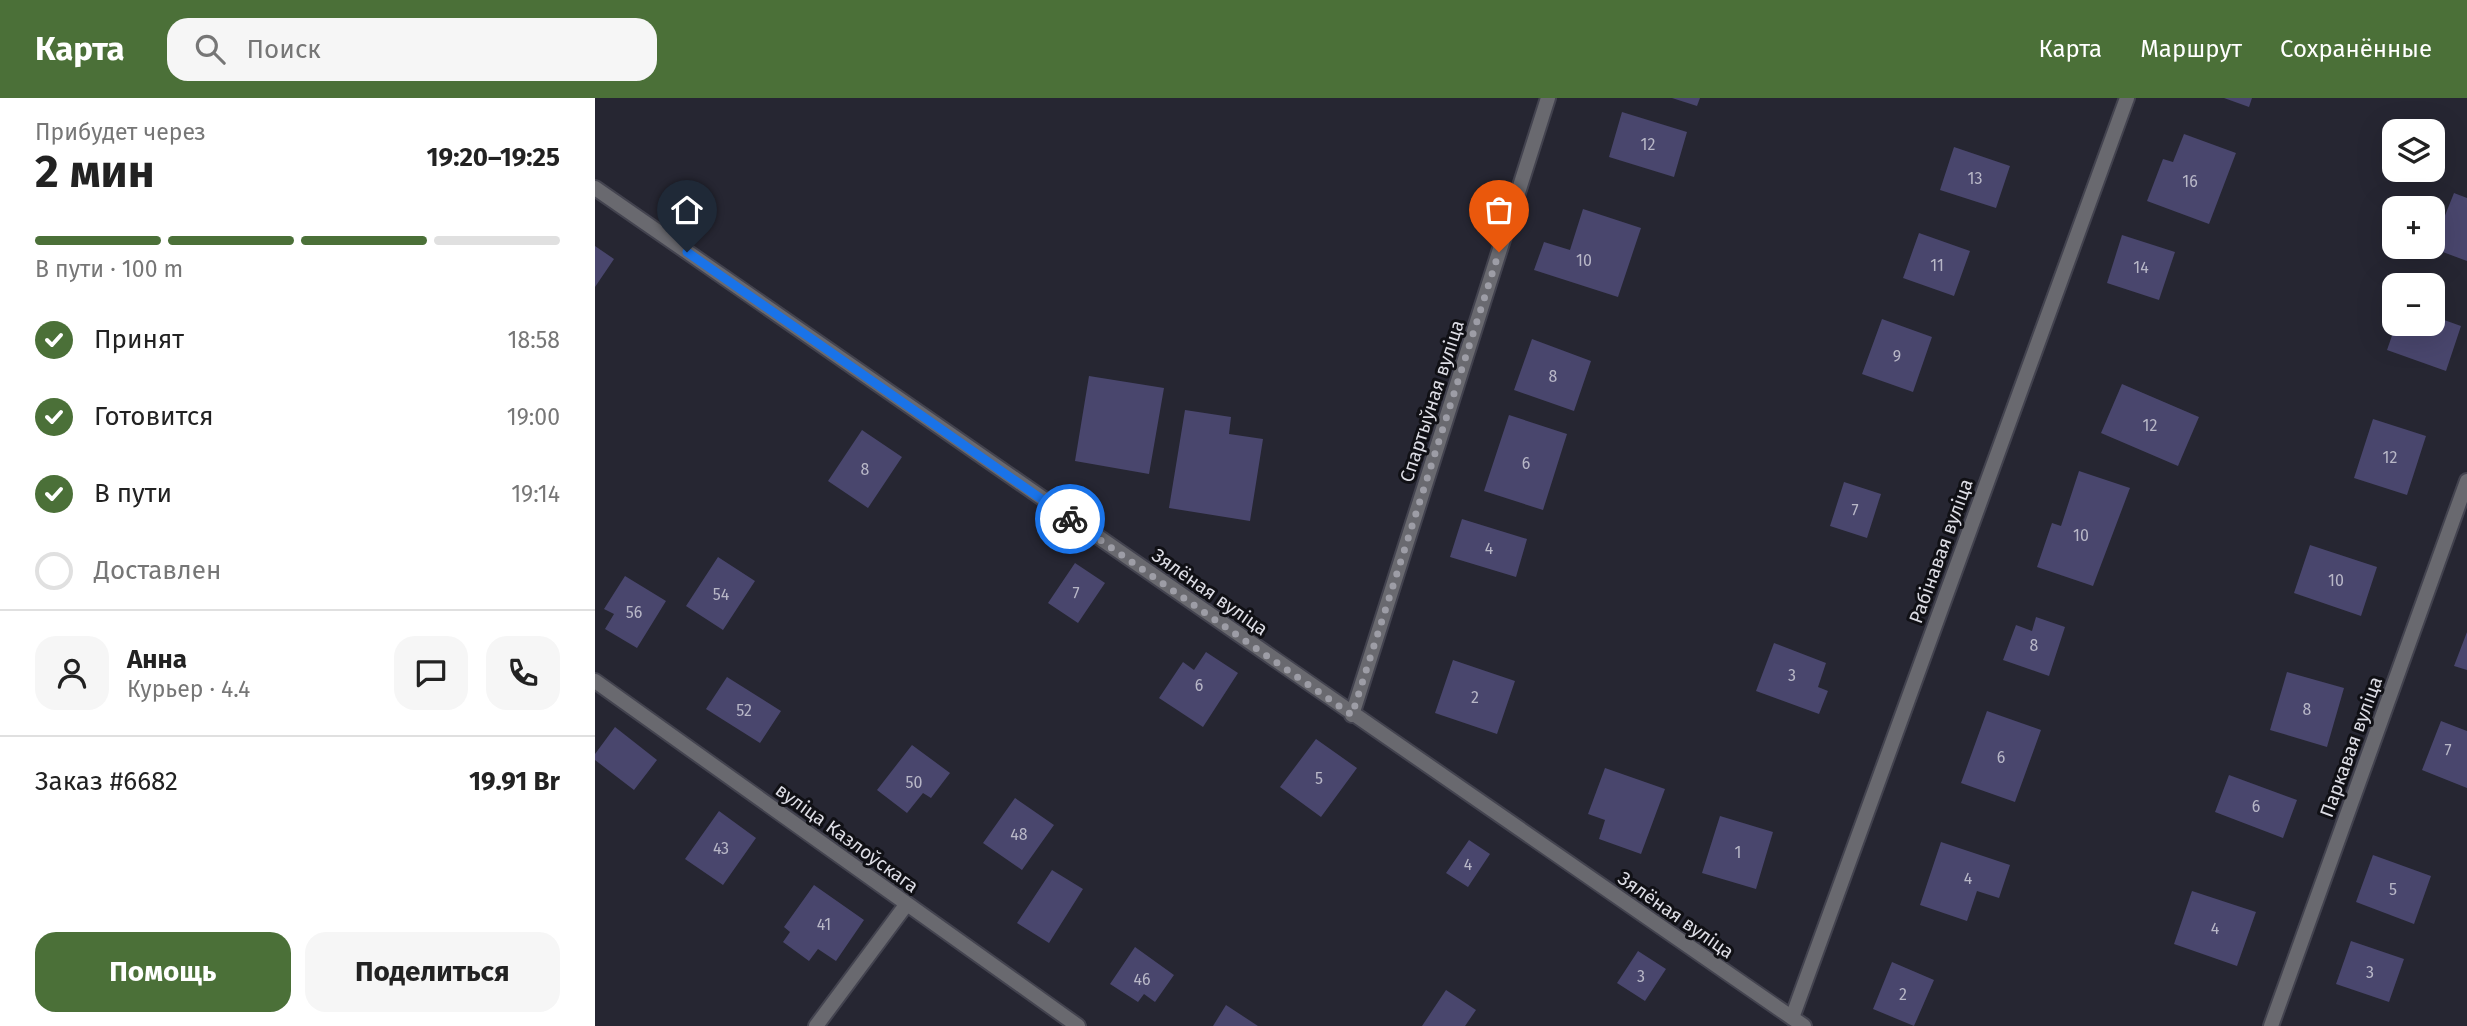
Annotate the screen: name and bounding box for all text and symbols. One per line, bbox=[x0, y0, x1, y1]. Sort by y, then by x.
search box bbox=[167, 18, 657, 81]
text: Карта bbox=[35, 29, 125, 69]
icon: search bbox=[191, 30, 229, 68]
text: Поиск bbox=[247, 34, 321, 65]
text: Карта bbox=[2039, 35, 2102, 63]
text: Маршрут bbox=[2140, 35, 2242, 63]
text: Сохранённые bbox=[2280, 35, 2432, 63]
text: Прибудет через bbox=[35, 118, 206, 146]
map controls bbox=[2382, 119, 2445, 336]
button: layers bbox=[2382, 119, 2445, 182]
house number: 12 bbox=[1641, 135, 1655, 154]
text: 19:20–19:25 bbox=[427, 142, 560, 173]
text: 2 мин bbox=[35, 144, 155, 199]
house number: 13 bbox=[1968, 169, 1982, 188]
house number: 16 bbox=[2182, 172, 2198, 191]
pin bbox=[657, 180, 717, 252]
pin bbox=[1469, 180, 1529, 252]
icon: home bbox=[668, 191, 706, 229]
icon: bag bbox=[1480, 191, 1518, 229]
button: + bbox=[2382, 196, 2445, 259]
house number: 10 bbox=[1576, 251, 1592, 270]
text: В пути · 100 m bbox=[35, 255, 183, 283]
house number: 11 bbox=[1930, 256, 1944, 275]
house number: 14 bbox=[2133, 258, 2149, 277]
button: − bbox=[2382, 273, 2445, 336]
street label: Спартыўная вуліца bbox=[1395, 317, 1469, 485]
icon: check bbox=[35, 321, 73, 359]
text: Принят bbox=[94, 324, 184, 355]
text: 18:58 bbox=[508, 326, 560, 354]
house number: 9 bbox=[1893, 347, 1901, 366]
house number: 8 bbox=[1549, 367, 1558, 386]
icon: check bbox=[35, 398, 73, 436]
text: Готовится bbox=[94, 401, 214, 432]
text: 19:00 bbox=[507, 403, 560, 431]
house number: 12 bbox=[2143, 416, 2157, 435]
house number: 12 bbox=[2383, 448, 2397, 467]
house number: 6 bbox=[1522, 454, 1530, 473]
house number: 8 bbox=[861, 460, 870, 479]
icon: check bbox=[35, 475, 73, 513]
street label: Рабінавая вуліца bbox=[1904, 476, 1978, 626]
text: В пути bbox=[94, 478, 172, 509]
text: 19:14 bbox=[511, 480, 560, 508]
courier bbox=[1035, 484, 1105, 554]
icon: bike bbox=[1051, 500, 1089, 538]
house number: 7 bbox=[1851, 501, 1859, 520]
house number: 10 bbox=[2073, 526, 2089, 545]
house number: 4 bbox=[1485, 539, 1494, 558]
street label: Зялёная вуліца bbox=[1148, 544, 1272, 640]
text: Доставлен bbox=[94, 555, 221, 586]
house number: 10 bbox=[2328, 571, 2344, 590]
house number: 7 bbox=[1072, 584, 1080, 603]
house number: 54 bbox=[713, 585, 730, 604]
house number: 56 bbox=[626, 603, 642, 622]
button: person bbox=[35, 636, 109, 710]
button: chat bbox=[394, 636, 468, 710]
button: phone bbox=[486, 636, 560, 710]
house number: 8 bbox=[2030, 636, 2039, 655]
text: Анна bbox=[127, 644, 187, 675]
house number: 3 bbox=[1788, 666, 1796, 685]
street label: Паркавая вуліца bbox=[2315, 673, 2387, 821]
text: Курьер · 4.4 bbox=[127, 675, 250, 703]
house number: 6 bbox=[1195, 676, 1203, 695]
house number: 2 bbox=[1471, 688, 1479, 707]
house number: 8 bbox=[2303, 700, 2312, 719]
house number: 52 bbox=[736, 701, 752, 720]
house number: 7 bbox=[2444, 741, 2452, 760]
house number: 6 bbox=[1997, 748, 2005, 767]
text: Заказ #6682 bbox=[35, 766, 178, 797]
text: 19.91 Br bbox=[469, 766, 560, 797]
house number: 5 bbox=[1315, 769, 1323, 788]
house number: 50 bbox=[906, 773, 923, 792]
street label: вуліца Казлоўскага bbox=[771, 778, 923, 898]
house number: 6 bbox=[2252, 797, 2260, 816]
house number: 48 bbox=[1010, 825, 1028, 844]
house number: 43 bbox=[713, 839, 729, 858]
house number: 1 bbox=[1735, 843, 1741, 862]
house number: 4 bbox=[1464, 855, 1473, 874]
street label: Зялёная вуліца bbox=[1614, 867, 1738, 963]
house number: 4 bbox=[1964, 869, 1973, 888]
house number: 5 bbox=[2389, 880, 2397, 899]
house number: 41 bbox=[817, 915, 831, 934]
house number: 4 bbox=[2211, 919, 2220, 938]
button: Помощь bbox=[35, 932, 291, 1012]
button: Поделиться bbox=[305, 932, 560, 1012]
house number: 3 bbox=[2366, 963, 2374, 982]
house number: 3 bbox=[1637, 967, 1645, 986]
house number: 46 bbox=[1133, 970, 1151, 989]
house number: 2 bbox=[1899, 985, 1907, 1004]

